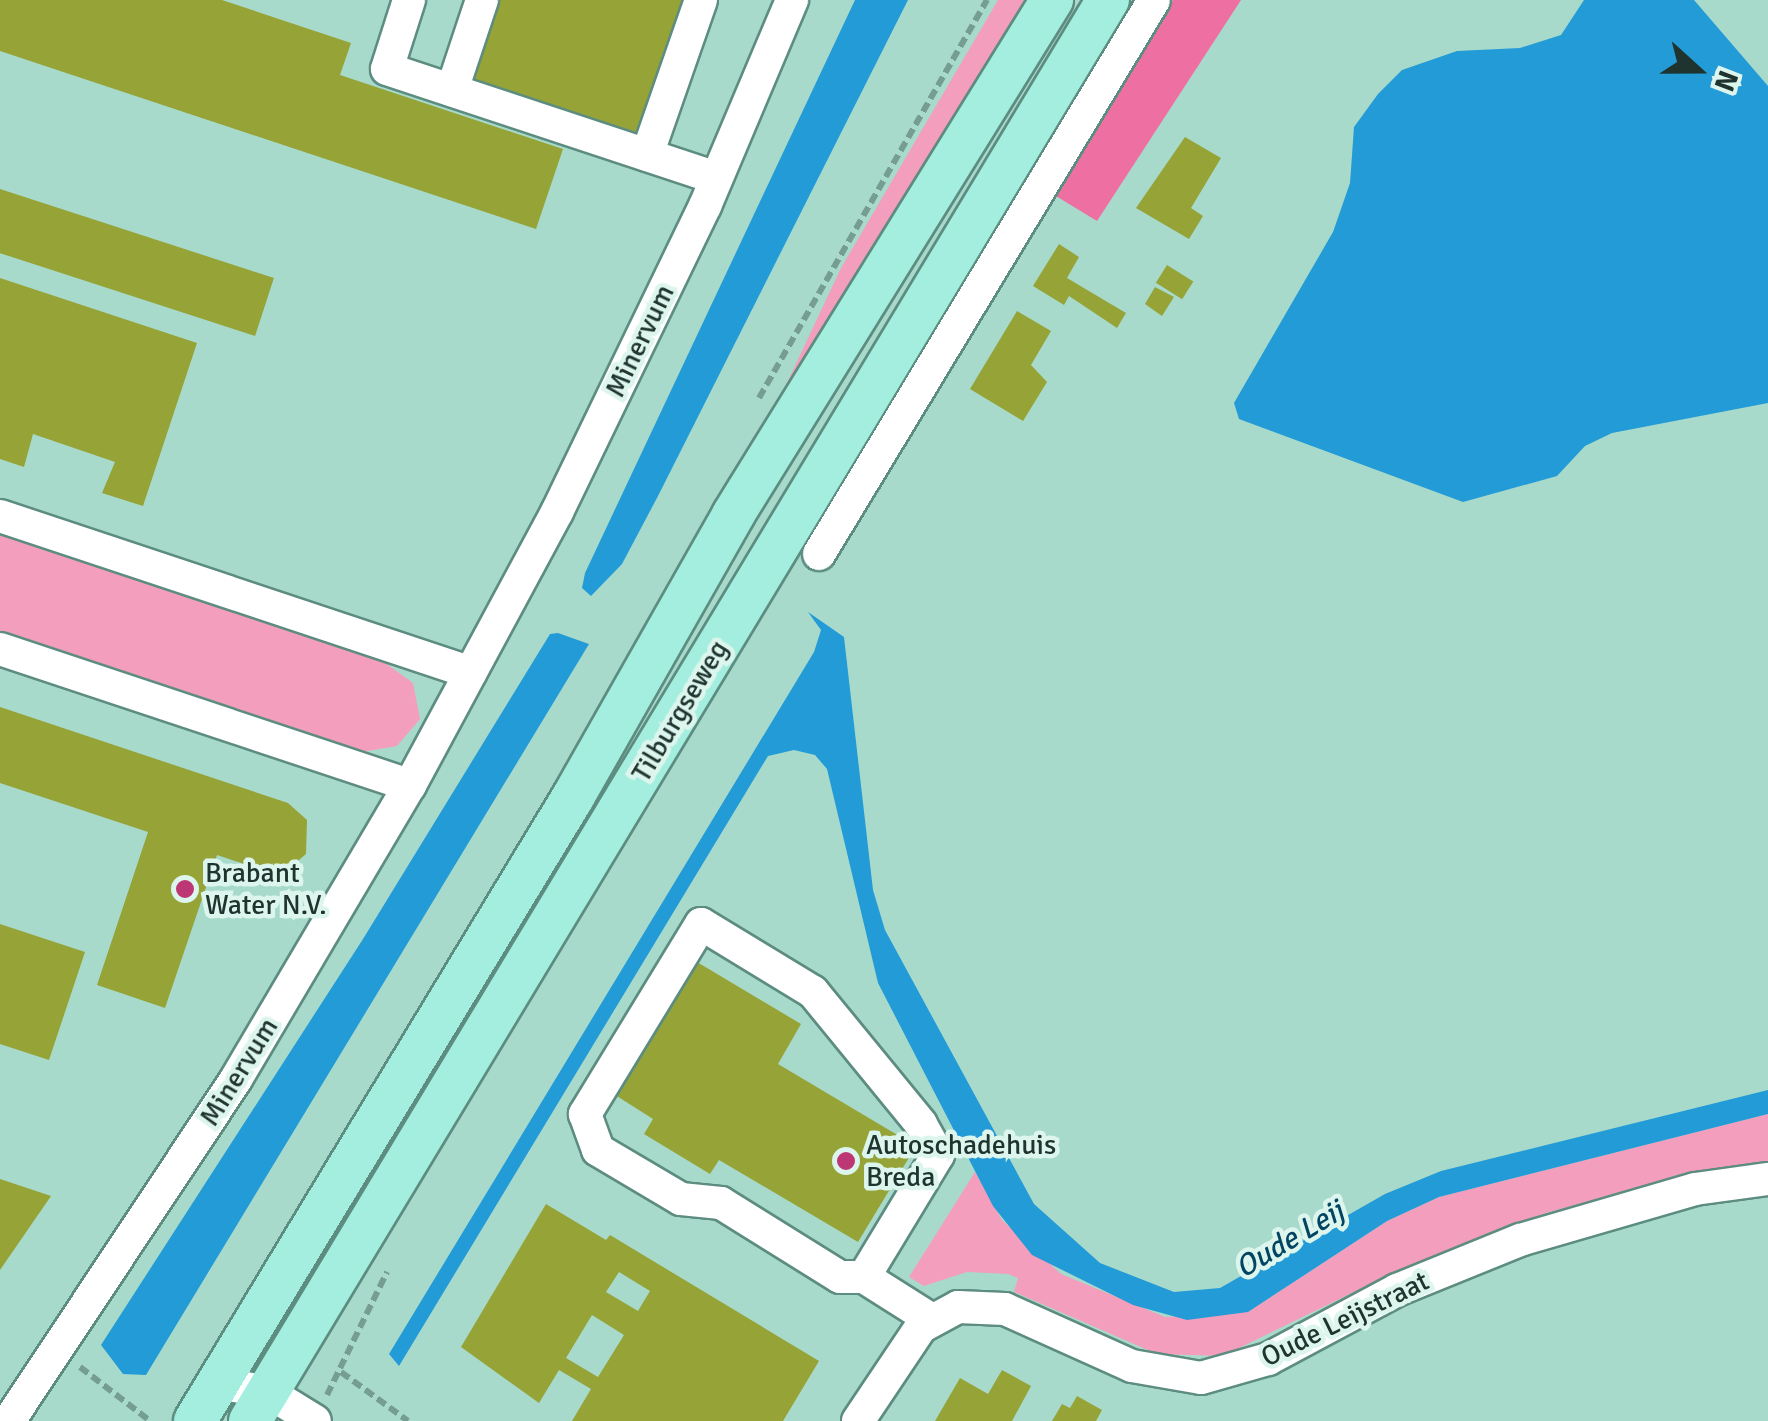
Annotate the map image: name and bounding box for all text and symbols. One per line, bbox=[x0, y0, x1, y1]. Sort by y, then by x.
north arrow bbox=[1648, 20, 1748, 120]
text: N bbox=[1707, 66, 1745, 96]
street label: Minervum bbox=[598, 279, 682, 403]
street label: Tilburgseweg bbox=[625, 634, 735, 788]
place label: Brabant Water N.V. bbox=[205, 856, 327, 922]
marker: Brabant Water N.V. bbox=[174, 878, 196, 900]
street label: Minervum bbox=[193, 1012, 285, 1132]
place label: Autoschadehuis Breda bbox=[866, 1128, 1056, 1194]
marker: Autoschadehuis Breda bbox=[835, 1150, 857, 1172]
water label: Oude Leij bbox=[1229, 1194, 1351, 1286]
street label: Oude Leijstraat bbox=[1256, 1264, 1434, 1374]

